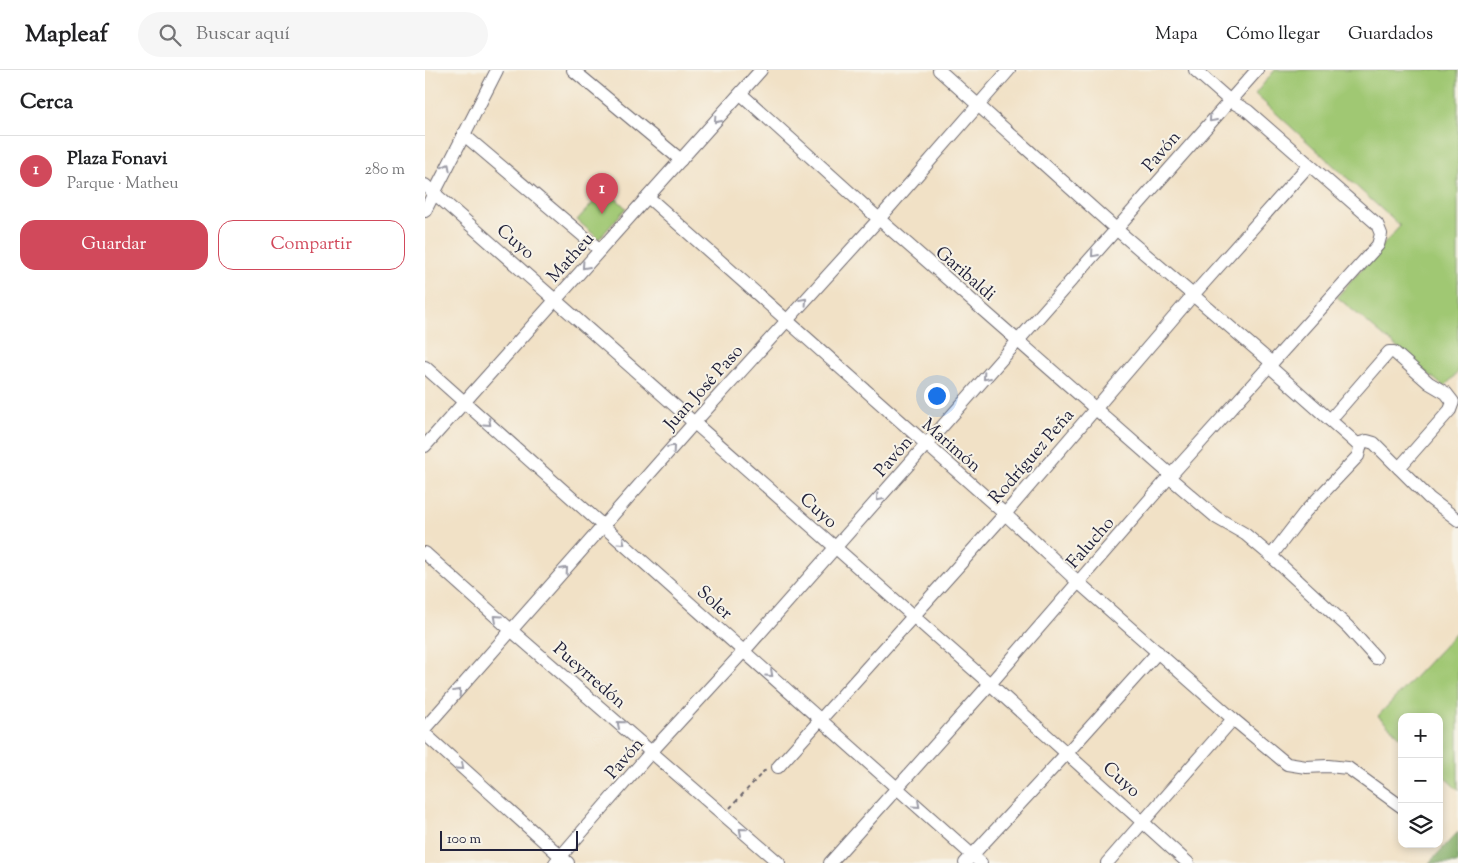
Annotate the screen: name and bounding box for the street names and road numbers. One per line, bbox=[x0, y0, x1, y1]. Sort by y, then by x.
street label: Pavón bbox=[1137, 126, 1188, 179]
street label: Cuyo bbox=[490, 219, 540, 267]
street label: Matheu bbox=[542, 227, 601, 289]
street label: Garibaldi bbox=[929, 241, 1001, 308]
street label: Juan José Paso bbox=[658, 339, 750, 438]
street label: Rodríguez Peña bbox=[984, 404, 1081, 511]
street label: Marimón bbox=[915, 413, 987, 480]
street label: Pavón bbox=[869, 431, 920, 484]
street label: Cuyo bbox=[793, 487, 842, 536]
street label: Falucho bbox=[1062, 511, 1122, 575]
street label: Soler bbox=[690, 580, 738, 627]
street label: Pueyrredón bbox=[546, 637, 631, 716]
street label: Pavón bbox=[600, 733, 651, 786]
street label: Cuyo bbox=[1096, 756, 1145, 805]

